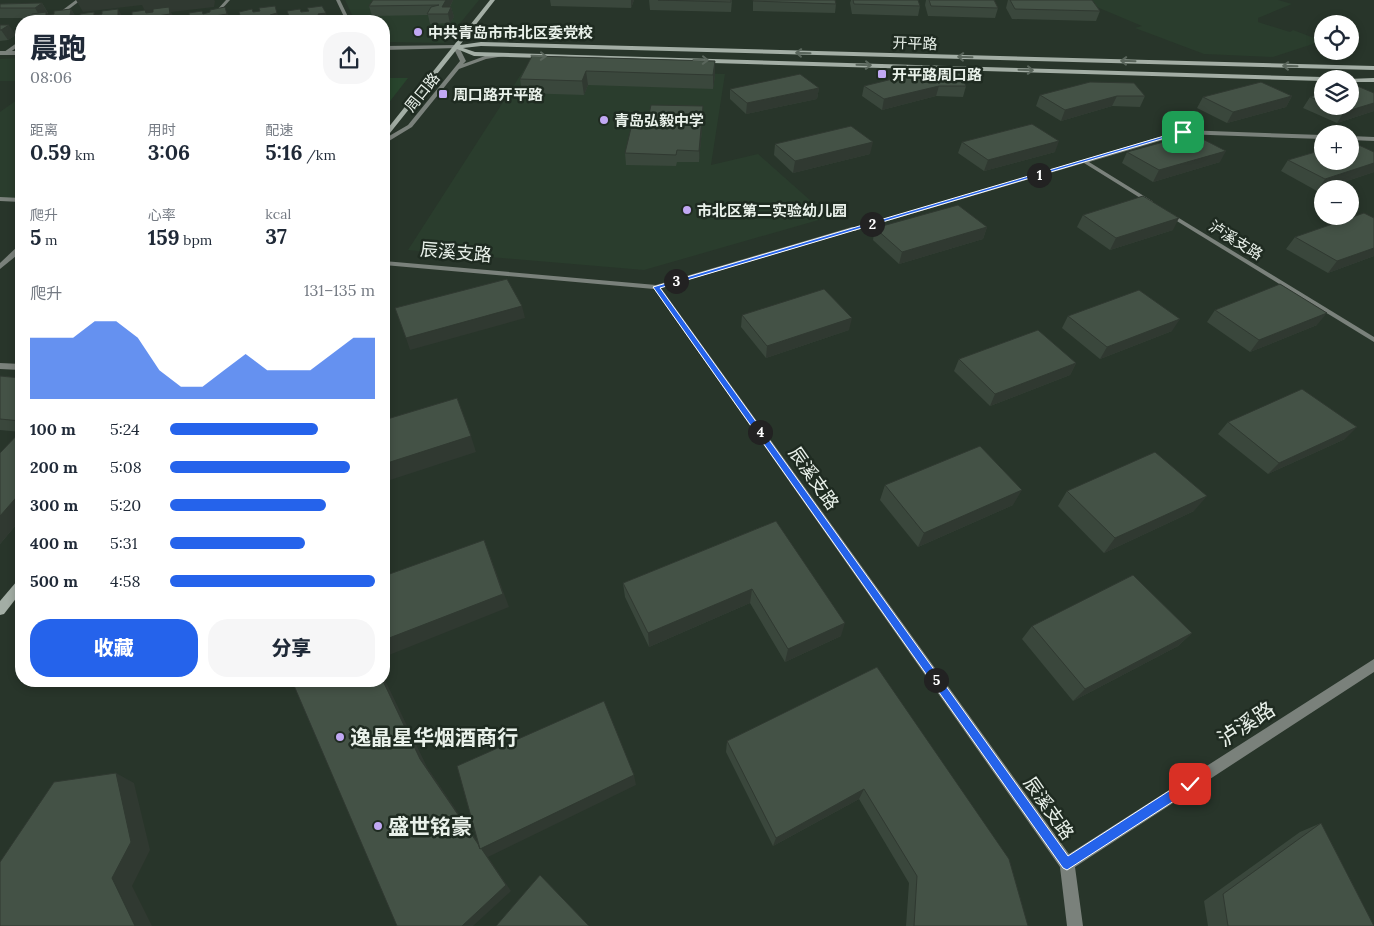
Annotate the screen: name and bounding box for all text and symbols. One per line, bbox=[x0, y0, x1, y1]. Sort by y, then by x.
map controls bbox=[1314, 15, 1359, 225]
button: locate bbox=[1314, 15, 1359, 60]
place label: 中共青岛市市北区委党校 bbox=[428, 23, 593, 42]
marker: 中共青岛市市北区委党校 bbox=[412, 26, 424, 38]
text: 晨跑 bbox=[30, 30, 86, 66]
button: share bbox=[323, 32, 375, 84]
street label: 开平路 bbox=[892, 33, 938, 53]
one-way arrow bbox=[795, 48, 811, 57]
one-way arrow bbox=[531, 51, 547, 60]
one-way arrow bbox=[958, 52, 974, 62]
one-way arrow bbox=[693, 56, 709, 65]
one-way arrow bbox=[1120, 57, 1136, 66]
one-way arrow bbox=[855, 61, 871, 70]
one-way arrow bbox=[1283, 61, 1299, 71]
place label: 开平路周口路 bbox=[892, 65, 982, 84]
one-way arrow bbox=[1018, 65, 1034, 75]
text: 08:06 bbox=[30, 67, 72, 87]
marker: 开平路周口路 bbox=[876, 68, 888, 80]
street label: 周口路 bbox=[400, 69, 444, 115]
button: layers bbox=[1314, 70, 1359, 115]
place label: 周口路开平路 bbox=[453, 85, 543, 104]
marker: 周口路开平路 bbox=[437, 88, 449, 100]
place label: 青岛弘毅中学 bbox=[614, 111, 704, 130]
pin bbox=[1162, 111, 1204, 153]
marker: 青岛弘毅中学 bbox=[598, 114, 610, 126]
icon: arrive bbox=[1169, 118, 1197, 146]
text: 距离 bbox=[30, 121, 58, 139]
text: 用时 bbox=[148, 121, 176, 139]
text: 配速 bbox=[265, 121, 293, 139]
button: + bbox=[1314, 125, 1359, 170]
text: 0.59 bbox=[30, 139, 71, 166]
text: 3:06 bbox=[148, 139, 190, 166]
text: 5:16 bbox=[265, 139, 303, 166]
text: km bbox=[71, 146, 95, 164]
text: /km bbox=[303, 146, 336, 164]
pin: 1 bbox=[1026, 162, 1052, 188]
text: 1 bbox=[1037, 166, 1042, 184]
button: − bbox=[1314, 180, 1359, 225]
place label: 市北区第二实验幼儿园 bbox=[697, 201, 847, 220]
marker: 市北区第二实验幼儿园 bbox=[681, 204, 693, 216]
text: kcal bbox=[265, 205, 291, 223]
text: 爬升 bbox=[30, 206, 58, 224]
text: 心率 bbox=[148, 206, 176, 224]
pin: 2 bbox=[860, 212, 884, 236]
text: 2 bbox=[869, 215, 876, 233]
street label: 泸溪支路 bbox=[1206, 216, 1266, 264]
text: 37 bbox=[265, 223, 287, 250]
text: 5 bbox=[30, 224, 41, 251]
text: 159 bbox=[148, 224, 180, 251]
text: m bbox=[41, 231, 58, 249]
text: bpm bbox=[180, 231, 212, 249]
street label: 辰溪支路 bbox=[419, 237, 493, 267]
pin: 3 bbox=[664, 268, 688, 294]
text: 3 bbox=[673, 272, 680, 290]
text: 131–135 m bbox=[304, 280, 375, 300]
text: 爬升 bbox=[30, 283, 62, 303]
text: 100 m bbox=[30, 419, 76, 439]
text: 5:24 bbox=[110, 419, 140, 439]
pin: 4 bbox=[748, 420, 772, 444]
text: 4 bbox=[757, 423, 764, 441]
street label: 辰溪支路 bbox=[784, 442, 844, 514]
text: 200 m bbox=[30, 457, 78, 477]
text: 5:08 bbox=[110, 457, 142, 477]
text: 300 m bbox=[30, 495, 78, 515]
text: 5:20 bbox=[110, 495, 141, 515]
text: 400 m bbox=[30, 533, 78, 553]
text: 5:31 bbox=[110, 533, 137, 553]
text: 500 m bbox=[30, 571, 78, 591]
text: 4:58 bbox=[110, 571, 140, 591]
button: 收藏 bbox=[30, 619, 198, 677]
button: 分享 bbox=[208, 619, 375, 677]
pin: 5 bbox=[924, 668, 948, 692]
text: 5 bbox=[933, 671, 940, 689]
street label: 泸溪路 bbox=[1212, 696, 1280, 752]
place label: 逸晶星华烟酒商行 bbox=[350, 724, 518, 751]
marker: 逸晶星华烟酒商行 bbox=[334, 731, 346, 743]
pin bbox=[1169, 763, 1211, 805]
icon: check bbox=[1176, 770, 1204, 798]
street label: 辰溪支路 bbox=[1019, 772, 1079, 844]
place label: 盛世铭豪 bbox=[388, 813, 472, 840]
marker: 盛世铭豪 bbox=[372, 820, 384, 832]

